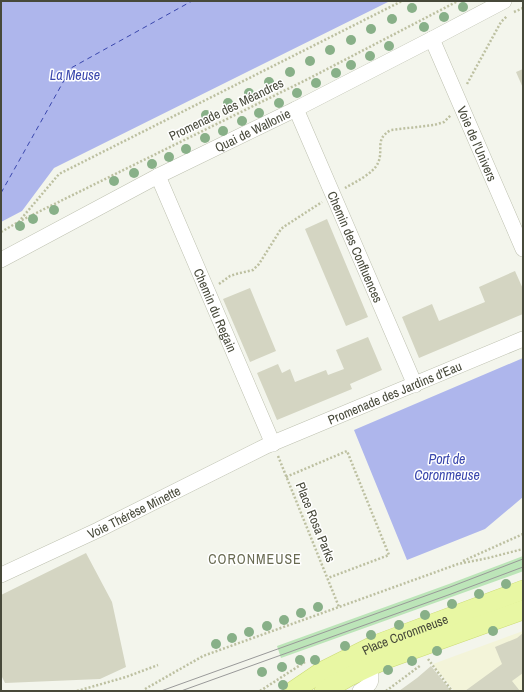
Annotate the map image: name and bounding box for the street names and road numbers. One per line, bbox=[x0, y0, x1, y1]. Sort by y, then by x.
street label: Promenade des Méandres bbox=[166, 74, 286, 145]
street label: Voie de l'Univers bbox=[453, 104, 501, 184]
street label: Quai de Wallonie bbox=[212, 105, 293, 156]
street label: Chemin des Confluences bbox=[323, 189, 386, 305]
street label: Chemin du Regain bbox=[190, 266, 241, 355]
street label: Promenade des Jardins d'Eau bbox=[325, 358, 464, 428]
street label: Place Rosa Parks bbox=[292, 480, 339, 565]
street label: Voie Thérèse Minette bbox=[85, 482, 184, 543]
street label: Place Coronmeuse bbox=[359, 611, 451, 659]

